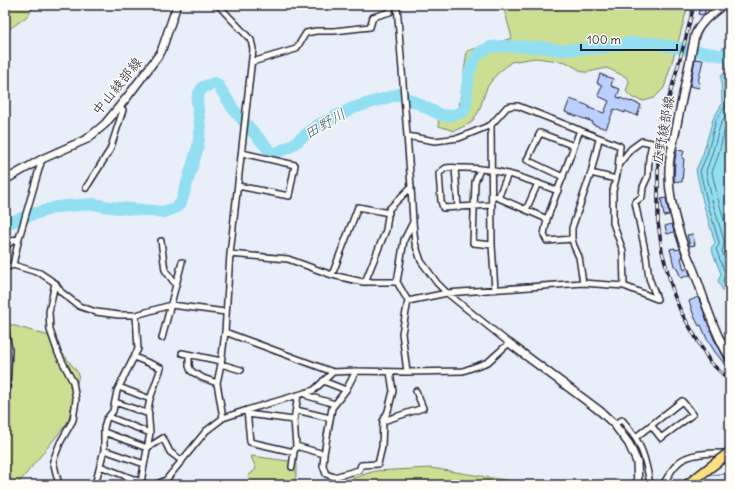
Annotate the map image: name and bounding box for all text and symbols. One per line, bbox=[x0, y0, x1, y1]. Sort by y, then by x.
scale bar bbox=[581, 26, 677, 52]
text: 100 m bbox=[587, 32, 621, 47]
street label: 中山綾部線 bbox=[88, 53, 146, 119]
street label: 広野綾部線 bbox=[648, 94, 678, 166]
water label: 田野川 bbox=[301, 104, 349, 143]

